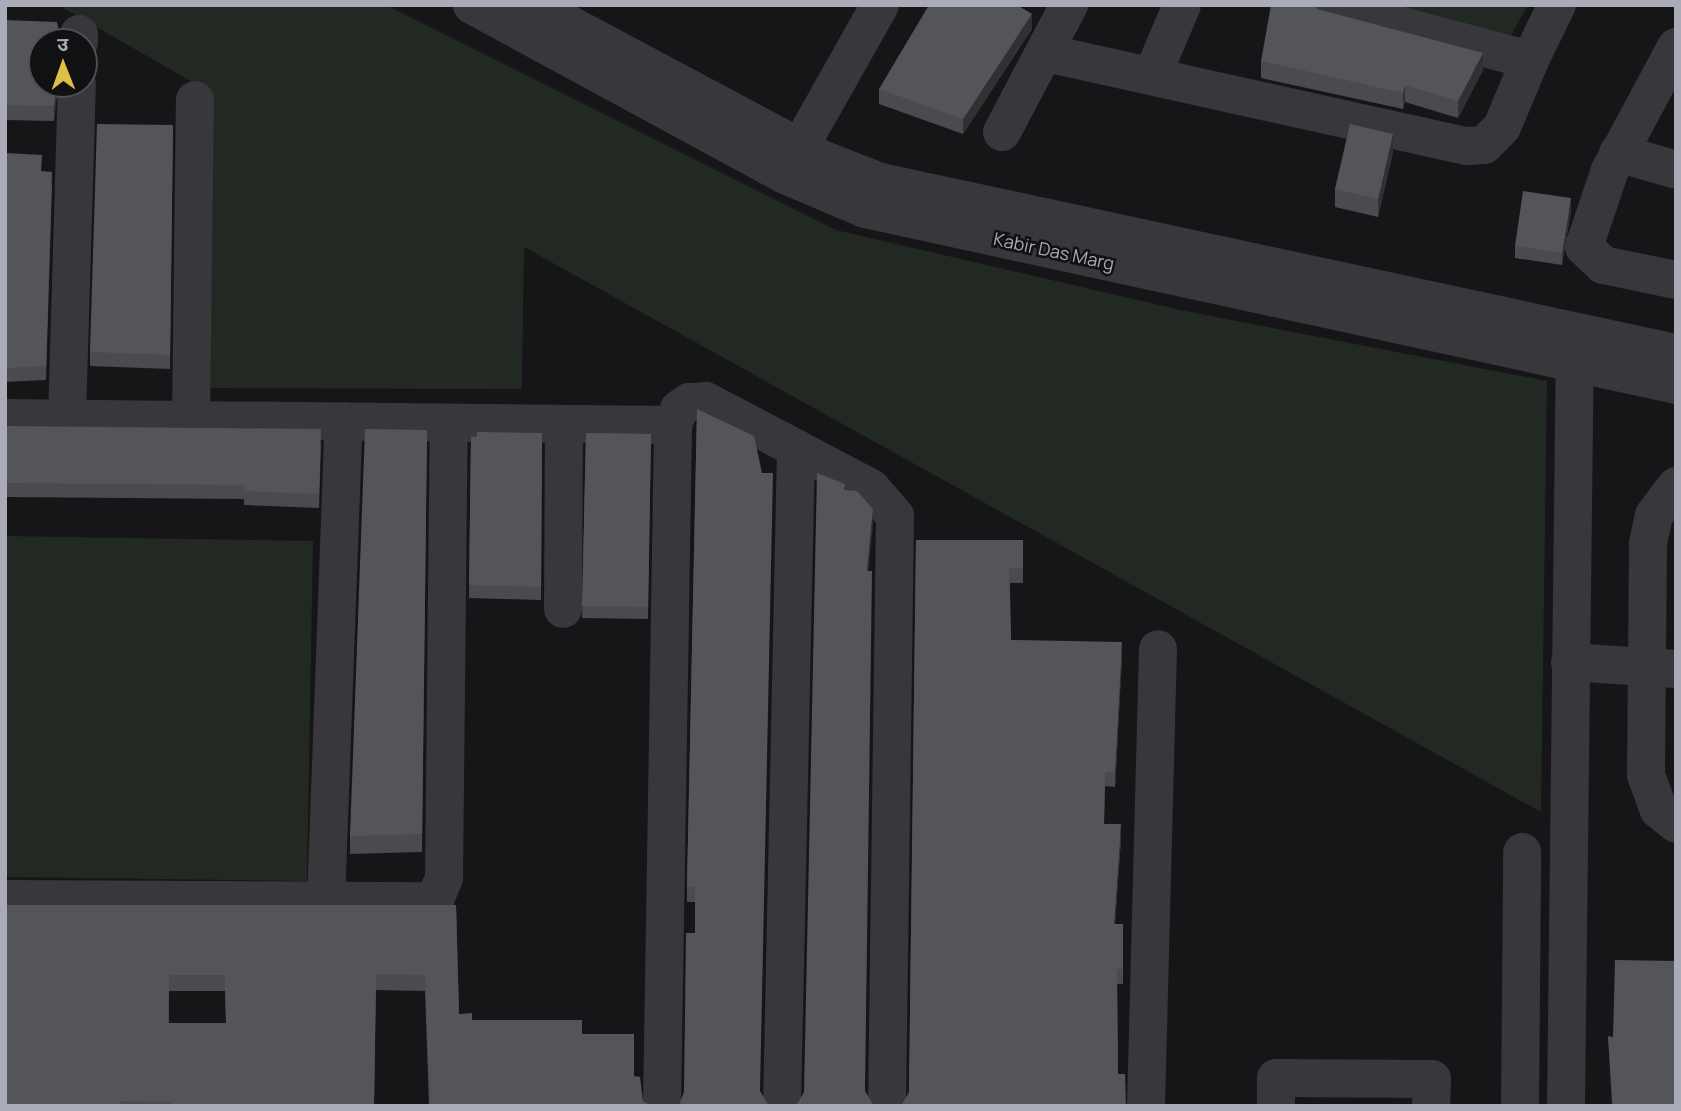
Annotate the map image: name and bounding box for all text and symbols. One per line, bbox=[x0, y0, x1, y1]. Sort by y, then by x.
north arrow bbox=[28, 28, 98, 98]
text: उ bbox=[57, 31, 68, 57]
street label: Kabir Das Marg bbox=[992, 228, 1116, 274]

